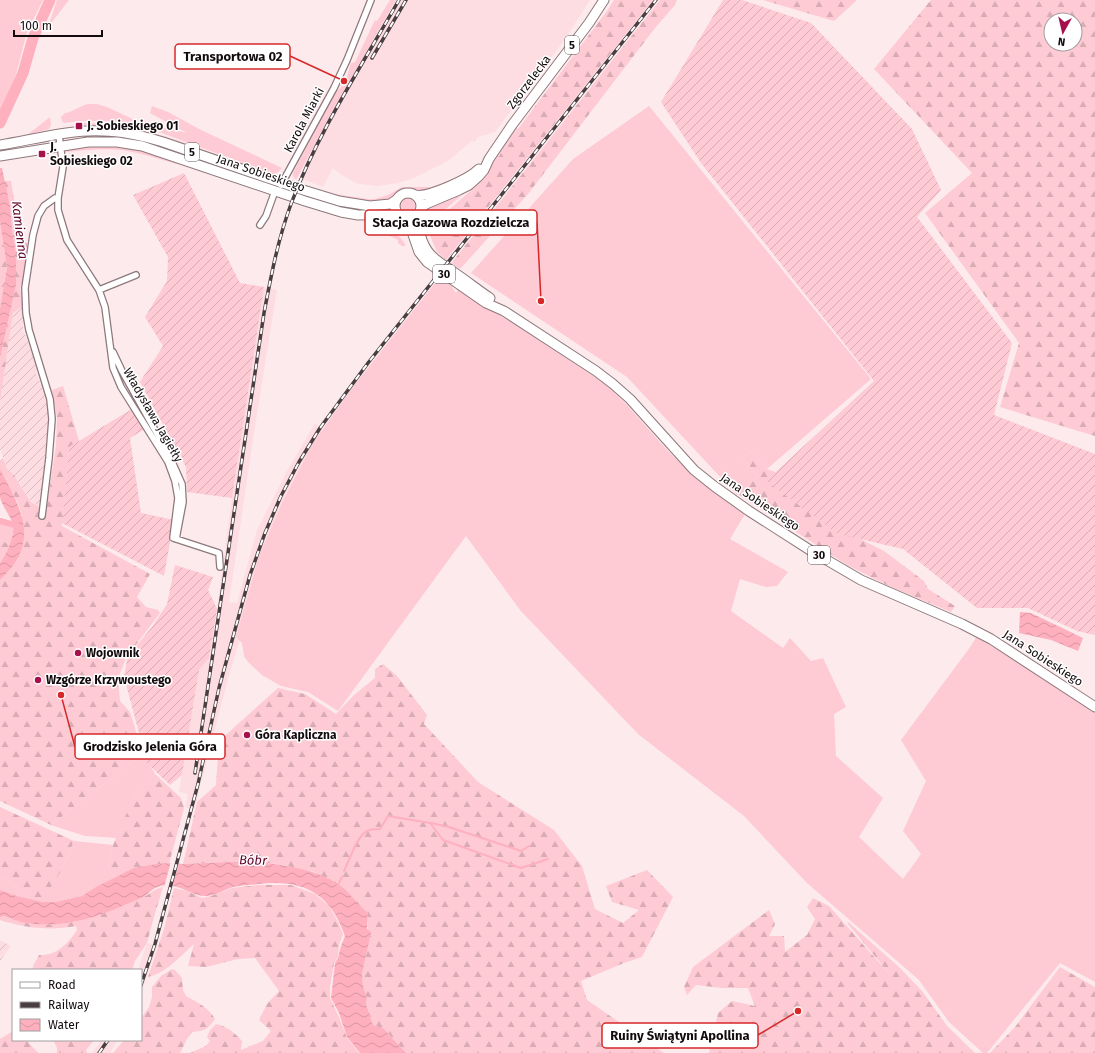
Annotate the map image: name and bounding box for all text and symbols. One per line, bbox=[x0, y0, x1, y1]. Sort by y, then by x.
scale bar bbox=[14, 12, 102, 38]
north arrow bbox=[1043, 12, 1083, 52]
text: 100 m bbox=[20, 19, 52, 33]
text: N bbox=[1057, 34, 1066, 48]
road number: 5 bbox=[565, 36, 579, 54]
callout: Transportowa 02 bbox=[175, 44, 290, 69]
text: Transportowa 02 bbox=[183, 49, 283, 64]
street label: Zgorzelecka bbox=[504, 52, 554, 112]
street label: Karola Miarki bbox=[281, 85, 327, 155]
place label: J. Sobieskiego 01 bbox=[86, 119, 179, 133]
marker: J. Sobieskiego 01 bbox=[74, 121, 84, 131]
place label: J. Sobieskiego 02 bbox=[49, 140, 133, 168]
road number: 5 bbox=[185, 143, 199, 161]
marker: J. Sobieskiego 02 bbox=[37, 149, 47, 159]
street label: Jana Sobieskiego bbox=[215, 151, 307, 195]
water label: Kamienna bbox=[9, 200, 31, 260]
callout: Stacja Gazowa Rozdzielcza bbox=[365, 210, 537, 235]
text: Stacja Gazowa Rozdzielcza bbox=[373, 215, 529, 230]
road number: 30 bbox=[433, 265, 455, 283]
street label: Władysława Jagiełły bbox=[120, 365, 186, 465]
street label: Jana Sobieskiego bbox=[718, 470, 802, 534]
road number: 30 bbox=[808, 546, 830, 564]
street label: Jana Sobieskiego bbox=[1000, 627, 1086, 689]
place label: Wojownik bbox=[86, 646, 140, 660]
marker: Wojownik bbox=[73, 648, 83, 658]
place label: Wzgórze Krzywoustego bbox=[46, 673, 171, 687]
marker: Wzgórze Krzywoustego bbox=[33, 675, 43, 685]
place label: Góra Kapliczna bbox=[255, 728, 337, 742]
marker: Góra Kapliczna bbox=[242, 730, 252, 740]
callout: Grodzisko Jelenia Góra bbox=[75, 734, 225, 759]
text: Grodzisko Jelenia Góra bbox=[83, 739, 217, 754]
water label: Bóbr bbox=[239, 852, 268, 868]
legend bbox=[12, 969, 142, 1041]
text: Road bbox=[48, 978, 76, 992]
text: Railway bbox=[48, 998, 89, 1012]
text: Water bbox=[48, 1018, 80, 1032]
callout: Ruiny Świątyni Apollina bbox=[602, 1023, 758, 1048]
text: Ruiny Świątyni Apollina bbox=[610, 1027, 750, 1044]

